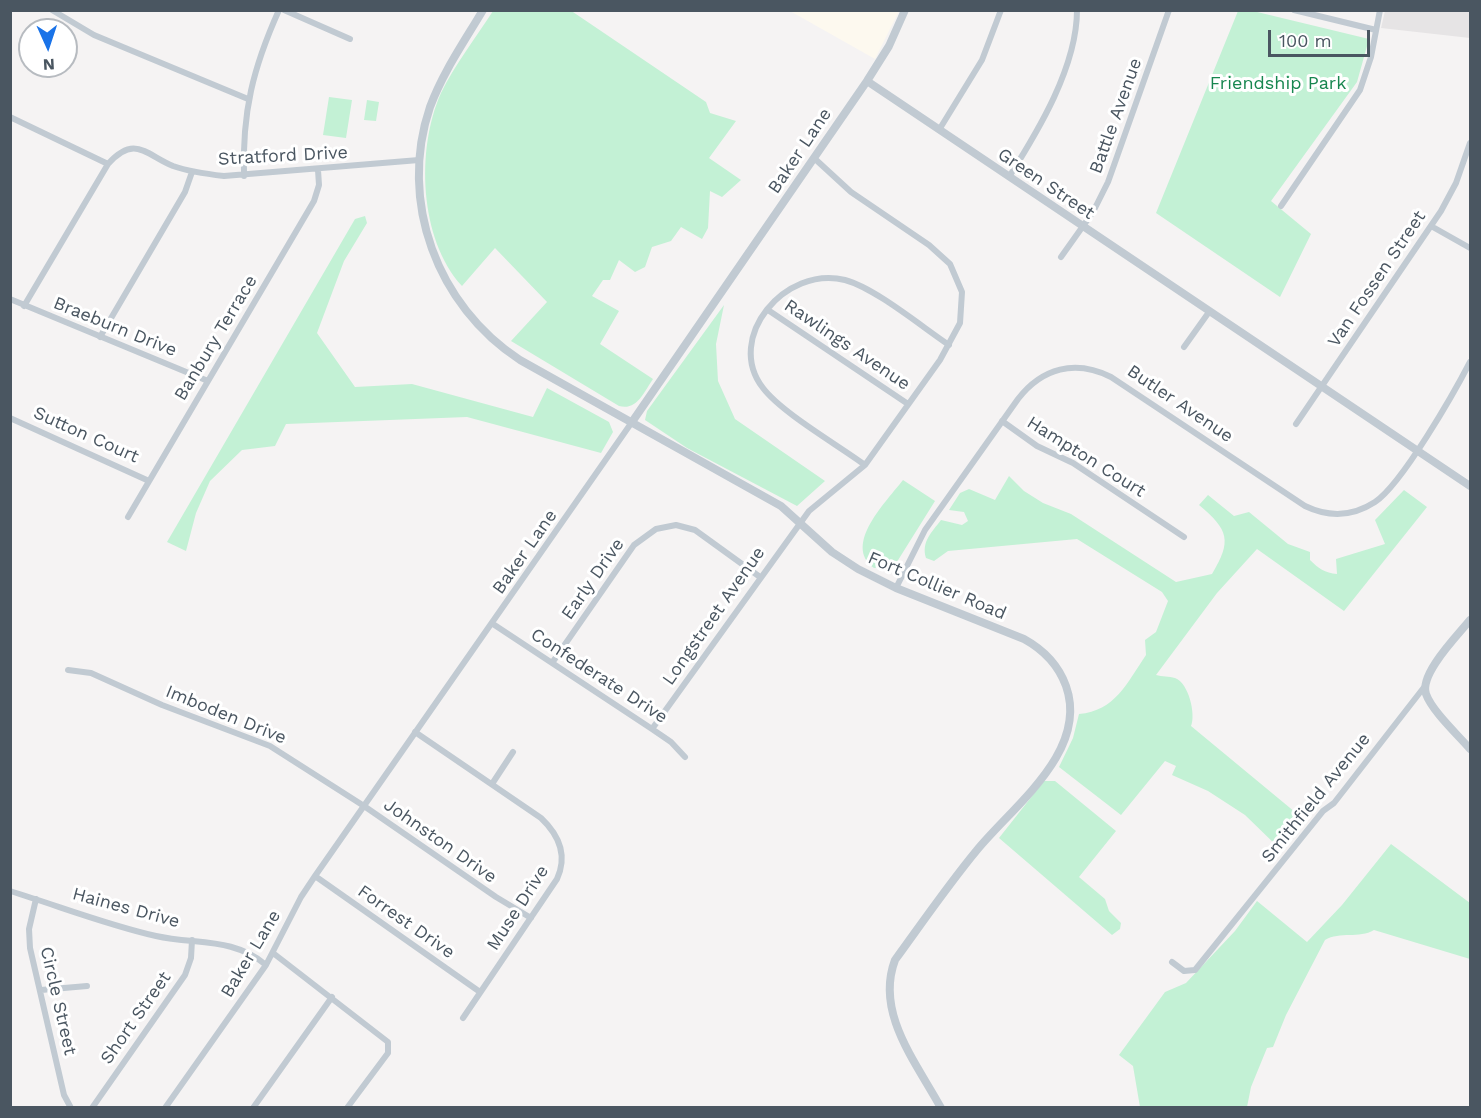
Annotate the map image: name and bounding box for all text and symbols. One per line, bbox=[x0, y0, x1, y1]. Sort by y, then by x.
north arrow bbox=[18, 18, 78, 78]
scale bar bbox=[1271, 18, 1373, 56]
text: 100 m bbox=[1279, 30, 1332, 51]
text: N bbox=[42, 55, 55, 74]
street label: Battle Avenue bbox=[1085, 55, 1147, 177]
park label: Friendship Park bbox=[1210, 73, 1346, 95]
street label: Baker Lane bbox=[764, 104, 836, 198]
street label: Stratford Drive bbox=[217, 142, 349, 170]
street label: Green Street bbox=[993, 144, 1099, 224]
street label: Van Fossen Street bbox=[1323, 207, 1431, 351]
street label: Banbury Terrace bbox=[170, 271, 262, 405]
street label: Braeburn Drive bbox=[50, 292, 180, 362]
street label: Rawlings Avenue bbox=[780, 295, 914, 395]
street label: Butler Avenue bbox=[1123, 361, 1237, 447]
street label: Sutton Court bbox=[30, 402, 142, 468]
street label: Hampton Court bbox=[1023, 412, 1149, 502]
street label: Baker Lane bbox=[488, 506, 562, 598]
street label: Early Drive bbox=[557, 534, 629, 624]
street label: Longstreet Avenue bbox=[658, 543, 770, 689]
street label: Fort Collier Road bbox=[865, 547, 1009, 625]
street label: Confederate Drive bbox=[527, 624, 671, 728]
street label: Imboden Drive bbox=[163, 681, 289, 749]
street label: Smithfield Avenue bbox=[1257, 729, 1375, 867]
street label: Johnston Drive bbox=[379, 794, 501, 888]
street label: Muse Drive bbox=[482, 861, 554, 955]
street label: Forrest Drive bbox=[353, 881, 459, 963]
street label: Haines Drive bbox=[70, 883, 182, 933]
street label: Baker Lane bbox=[216, 906, 286, 1002]
street label: Circle Street bbox=[35, 945, 81, 1057]
street label: Short Street bbox=[96, 968, 176, 1068]

